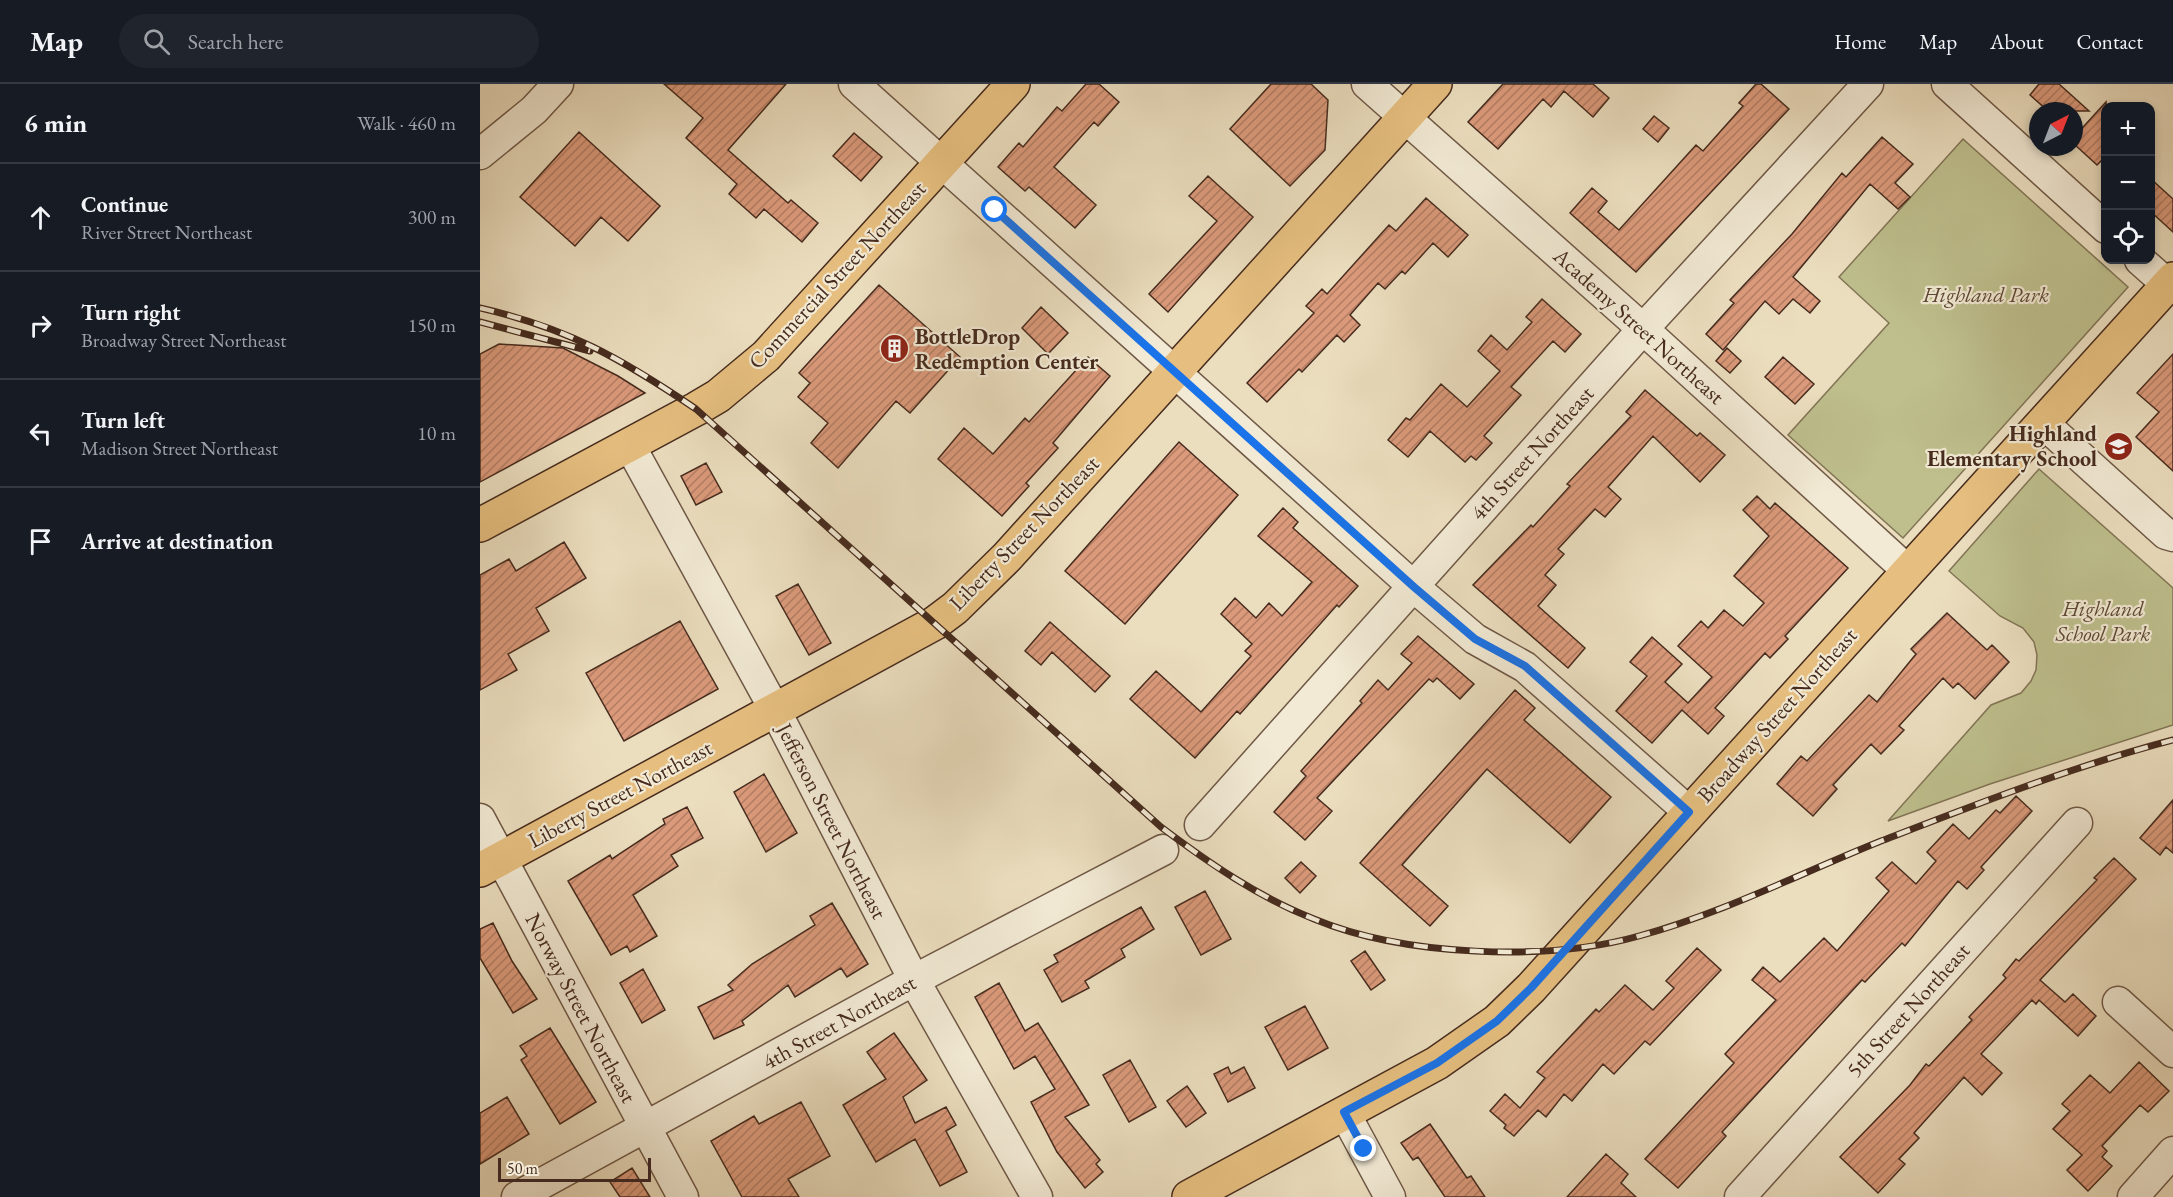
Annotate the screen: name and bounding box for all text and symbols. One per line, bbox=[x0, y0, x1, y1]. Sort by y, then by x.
search box bbox=[119, 14, 539, 68]
text: Map bbox=[30, 23, 83, 59]
icon: search bbox=[140, 25, 173, 58]
text: Search here bbox=[188, 27, 283, 56]
text: Home bbox=[1834, 28, 1886, 55]
text: Map bbox=[1919, 28, 1957, 55]
text: About bbox=[1990, 28, 2043, 55]
text: Contact bbox=[2076, 28, 2143, 55]
north arrow bbox=[2029, 102, 2083, 156]
map controls bbox=[2101, 102, 2155, 264]
button: + bbox=[2101, 102, 2155, 156]
text: 6 min bbox=[24, 106, 87, 140]
text: Walk · 460 m bbox=[357, 110, 456, 136]
button: − bbox=[2101, 156, 2155, 210]
street label: Commercial Street Northeast bbox=[742, 175, 932, 375]
text: Continue bbox=[81, 190, 168, 219]
route start bbox=[981, 196, 1007, 222]
icon: ahead bbox=[24, 201, 57, 234]
text: 300 m bbox=[408, 204, 456, 230]
button: locate bbox=[2101, 210, 2155, 264]
text: River Street Northeast bbox=[81, 219, 252, 245]
street label: Academy Street Northeast bbox=[1547, 241, 1731, 411]
park label: Highland Park bbox=[1922, 280, 2049, 309]
text: Turn right bbox=[81, 298, 180, 327]
icon: right bbox=[24, 309, 57, 342]
text: 150 m bbox=[408, 312, 456, 338]
place label: BottleDrop Redemption Center bbox=[915, 322, 1099, 376]
text: Broadway Street Northeast bbox=[81, 327, 286, 353]
building icon: BottleDrop Redemption Center bbox=[878, 333, 910, 365]
street label: 4th Street Northeast bbox=[1464, 380, 1600, 526]
text: Turn left bbox=[81, 406, 165, 435]
icon: left bbox=[24, 417, 57, 450]
place label: Highland Elementary School bbox=[1927, 419, 2097, 473]
text: 10 m bbox=[417, 420, 456, 446]
school or university icon: Highland Elementary School bbox=[2102, 430, 2134, 462]
text: Madison Street Northeast bbox=[81, 435, 278, 461]
street label: Liberty Street Northeast bbox=[943, 449, 1106, 617]
icon: arrive bbox=[24, 525, 57, 558]
text: Arrive at destination bbox=[81, 527, 273, 556]
park label: Highland School Park bbox=[2055, 594, 2150, 648]
street label: Broadway Street Northeast bbox=[1691, 621, 1863, 809]
street label: Jefferson Street Northeast bbox=[769, 716, 894, 924]
street label: Liberty Street Northeast bbox=[523, 733, 717, 855]
street label: Norway Street Northeast bbox=[519, 908, 643, 1108]
street label: 5th Street Northeast bbox=[1840, 937, 1976, 1083]
street label: 4th Street Northeast bbox=[757, 968, 921, 1076]
route end bbox=[1350, 1135, 1376, 1161]
scale bar bbox=[498, 1155, 651, 1182]
text: 50 m bbox=[507, 1158, 538, 1179]

